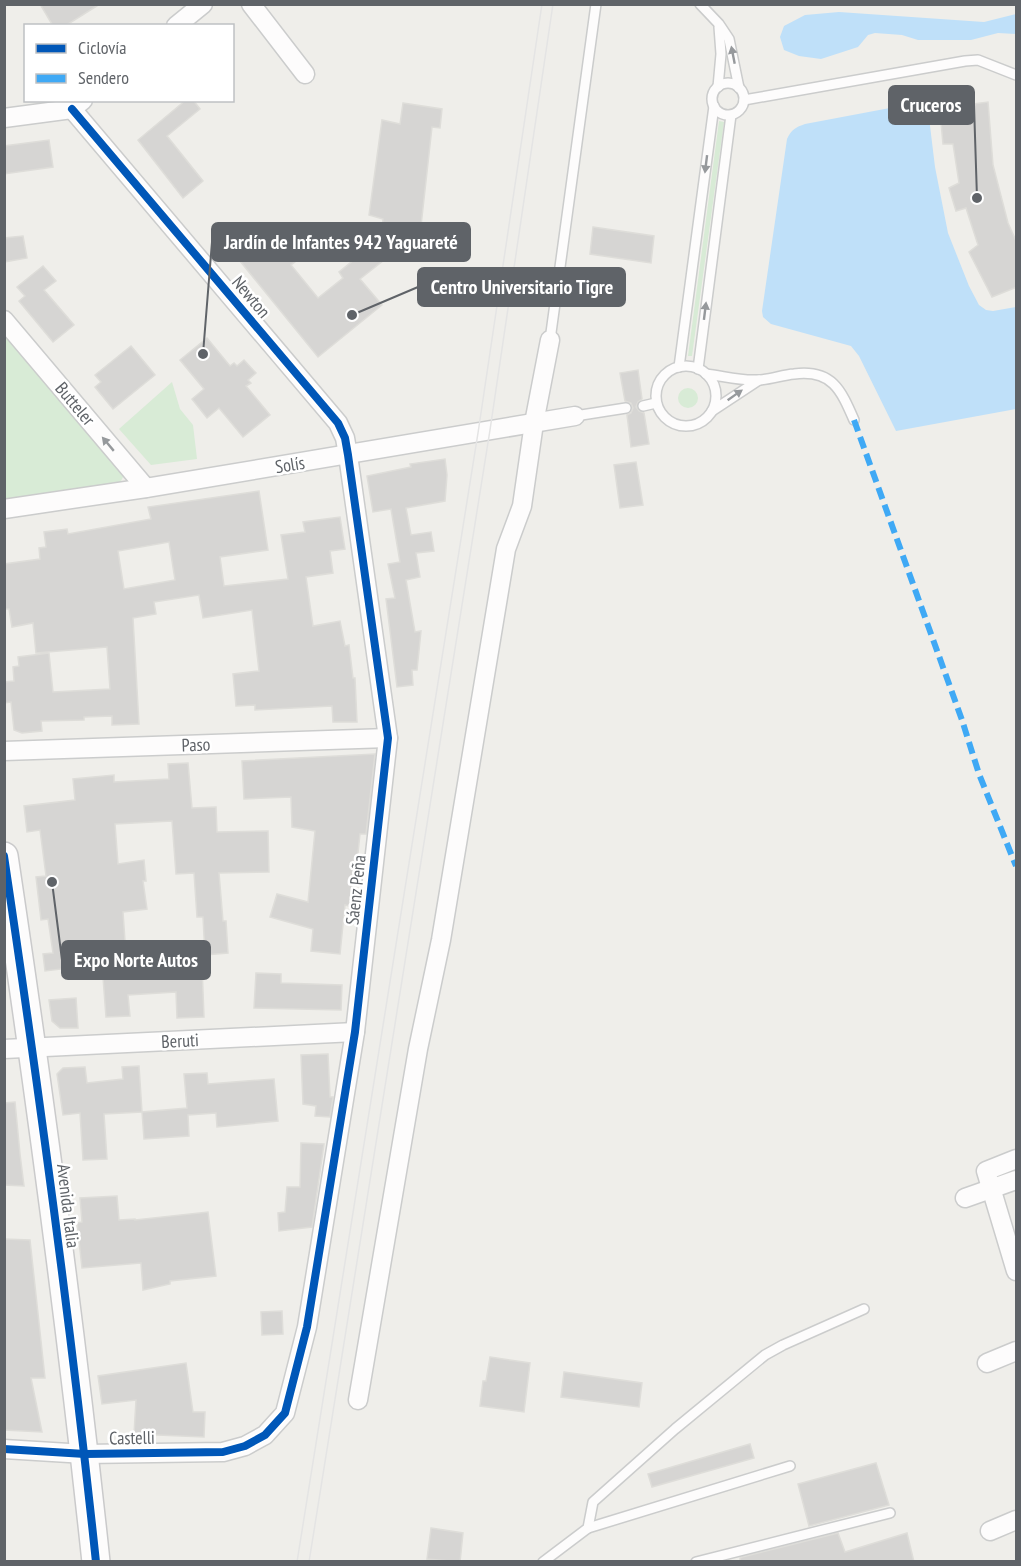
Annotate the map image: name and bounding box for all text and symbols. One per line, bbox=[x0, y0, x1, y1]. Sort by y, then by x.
legend bbox=[24, 24, 234, 102]
text: Ciclovía bbox=[78, 36, 126, 59]
one-way arrow bbox=[728, 45, 737, 64]
text: Sendero bbox=[78, 66, 129, 89]
callout: Cruceros bbox=[889, 86, 974, 124]
text: Cruceros bbox=[901, 92, 961, 118]
one-way arrow bbox=[701, 155, 711, 174]
callout: Jardín de Infantes 942 Yaguareté bbox=[212, 223, 470, 261]
text: Jardín de Infantes 942 Yaguareté bbox=[223, 229, 458, 255]
callout: Centro Universitario Tigre bbox=[418, 268, 625, 306]
street label: Newton bbox=[227, 271, 276, 322]
text: Centro Universitario Tigre bbox=[431, 274, 613, 300]
one-way arrow bbox=[701, 301, 710, 320]
street label: Butteler bbox=[50, 377, 100, 430]
one-way arrow bbox=[726, 389, 742, 401]
one-way arrow bbox=[102, 436, 115, 451]
street label: Solís bbox=[273, 451, 306, 478]
street label: Paso bbox=[181, 732, 211, 756]
street label: Sáenz Peña bbox=[340, 854, 371, 926]
callout: Expo Norte Autos bbox=[62, 941, 210, 979]
text: Expo Norte Autos bbox=[74, 947, 198, 973]
street label: Beruti bbox=[161, 1028, 199, 1053]
street label: Avenida Italia bbox=[52, 1163, 85, 1249]
street label: Castelli bbox=[109, 1426, 155, 1449]

